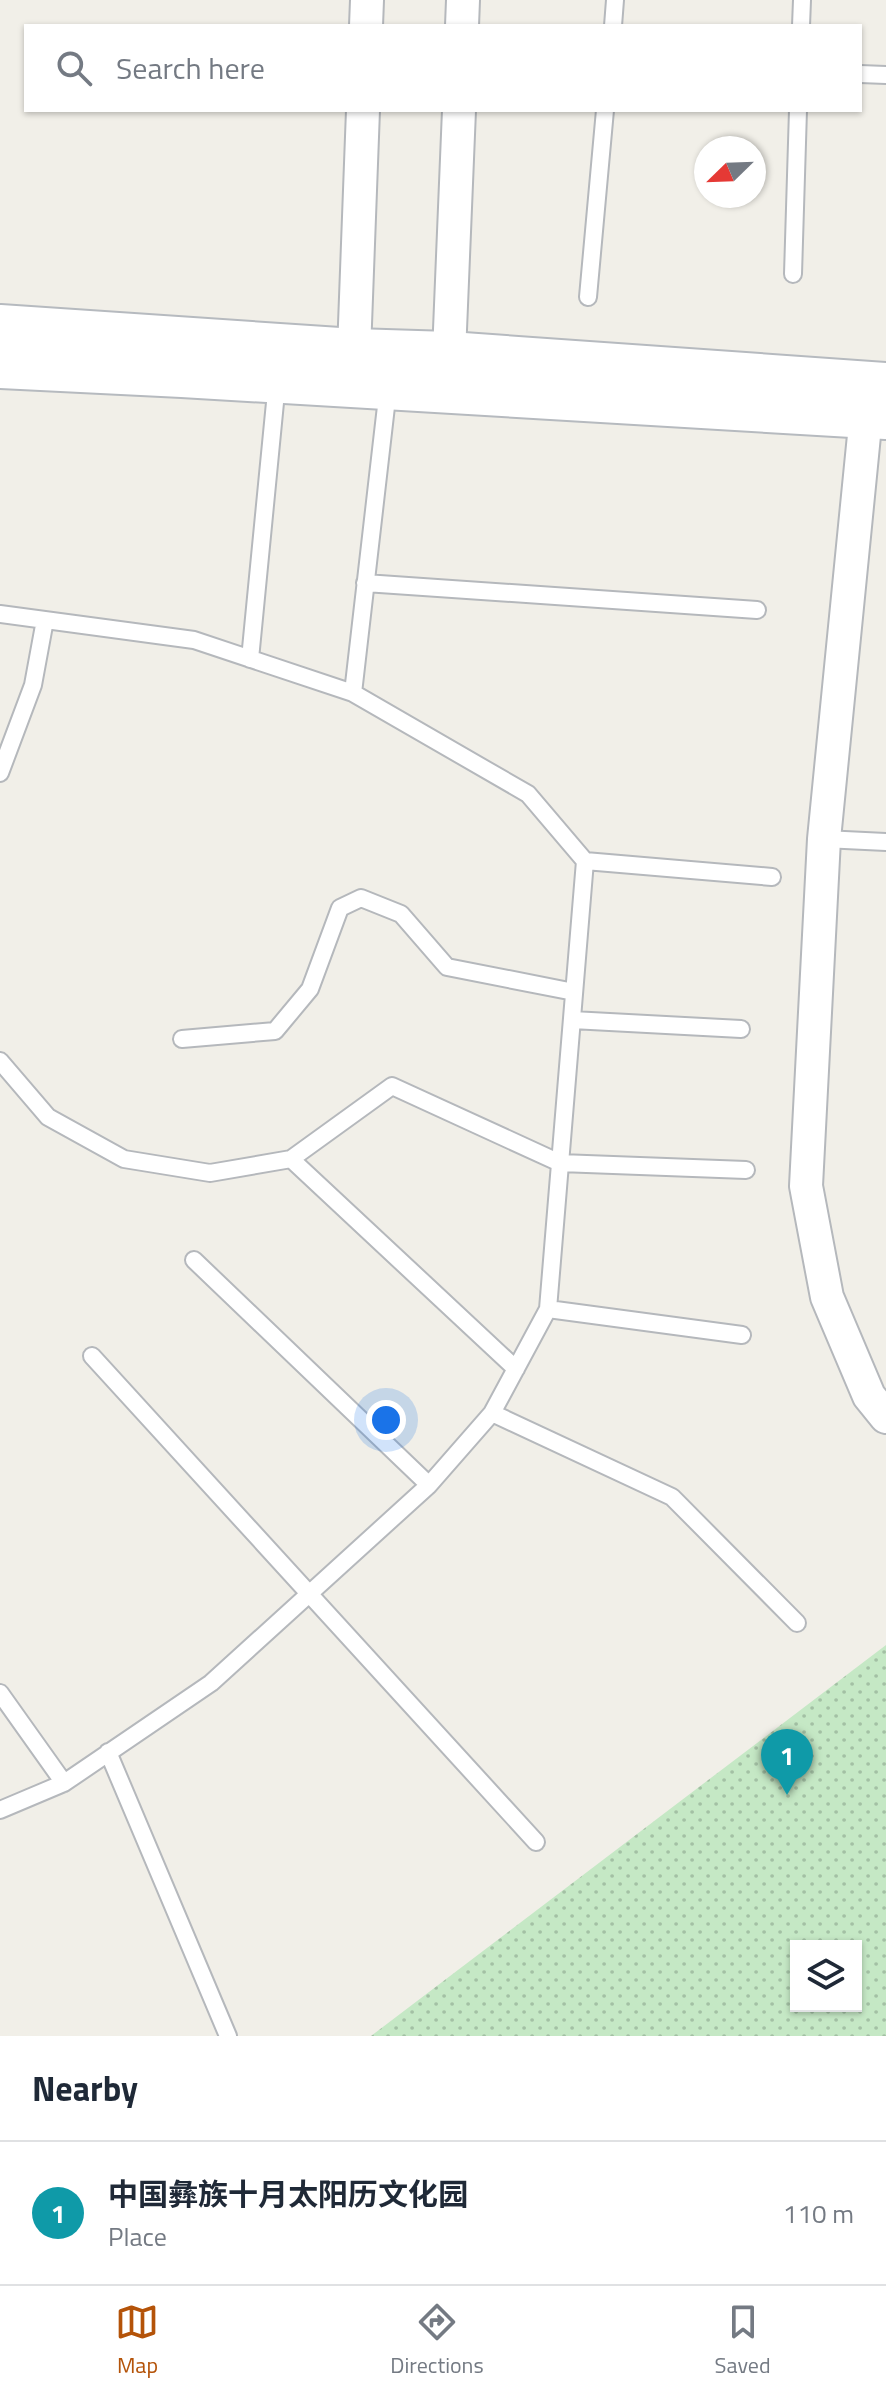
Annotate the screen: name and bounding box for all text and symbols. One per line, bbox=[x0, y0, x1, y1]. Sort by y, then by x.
search box bbox=[24, 24, 862, 112]
text: Search here bbox=[116, 45, 265, 91]
icon: search bbox=[52, 46, 96, 90]
north arrow bbox=[694, 136, 766, 208]
your location bbox=[366, 1400, 406, 1440]
pin: 1 bbox=[761, 1729, 813, 1795]
map controls bbox=[790, 1940, 862, 2012]
button: layers bbox=[790, 1940, 862, 2012]
text: Nearby bbox=[32, 2062, 138, 2114]
text: 中国彝族十月太阳历文化园 bbox=[108, 2171, 468, 2217]
text: 1 bbox=[51, 2194, 65, 2233]
text: 110 m bbox=[783, 2194, 854, 2233]
text: Place bbox=[108, 2217, 167, 2256]
tab: Map bbox=[115, 2300, 159, 2382]
tab: Directions bbox=[390, 2300, 484, 2382]
tab: Saved bbox=[715, 2300, 771, 2382]

